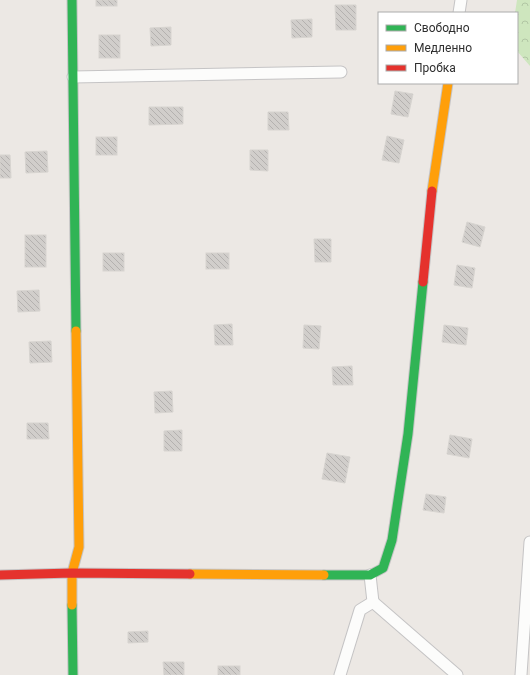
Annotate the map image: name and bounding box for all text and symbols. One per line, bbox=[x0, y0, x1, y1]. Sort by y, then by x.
legend bbox=[378, 12, 518, 84]
text: Свободно bbox=[414, 21, 470, 35]
text: Медленно bbox=[414, 41, 472, 55]
text: Пробка bbox=[414, 61, 456, 75]

